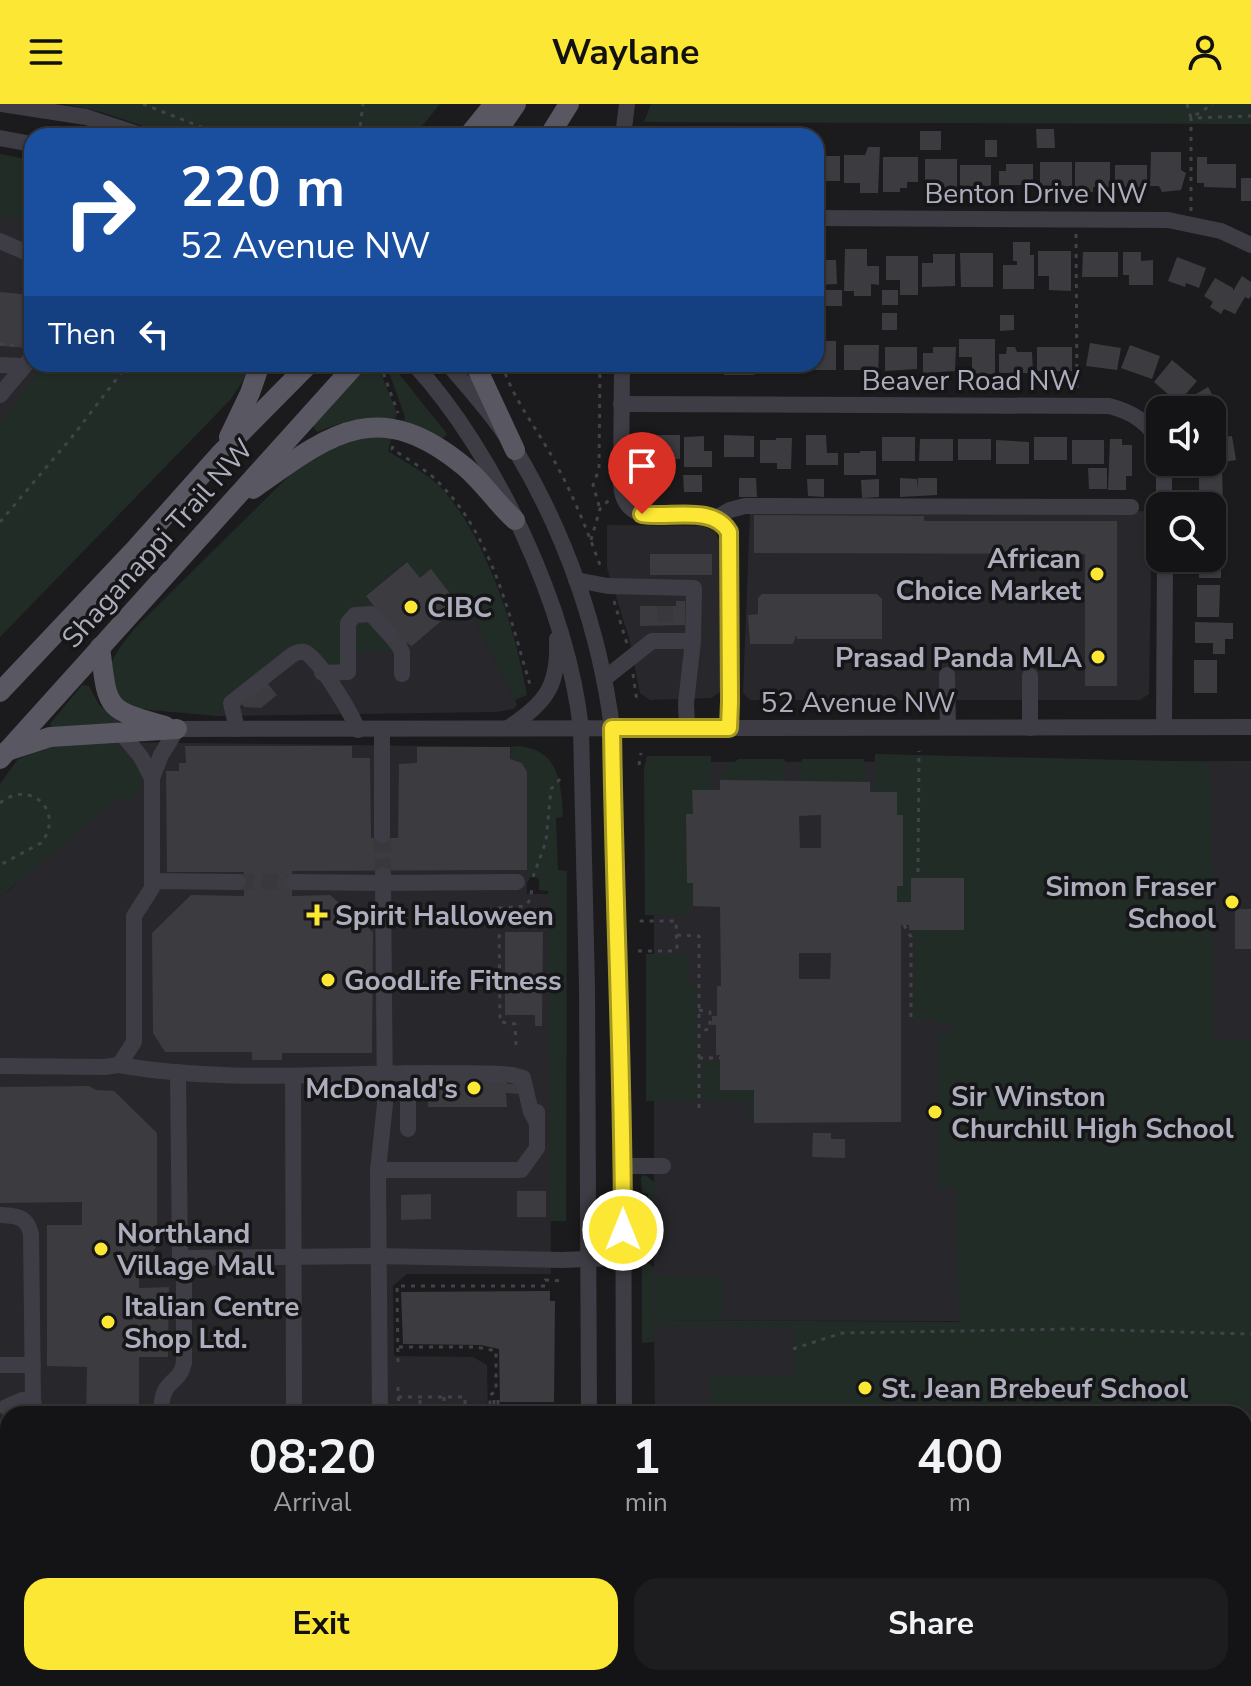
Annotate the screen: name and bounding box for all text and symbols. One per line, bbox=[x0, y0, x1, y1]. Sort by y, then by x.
text: Waylane bbox=[551, 28, 700, 77]
icon: menu bbox=[24, 30, 68, 74]
icon: person bbox=[1183, 30, 1227, 74]
text: 220 m bbox=[180, 149, 345, 226]
icon: right bbox=[48, 160, 152, 264]
street label: Benton Drive NW bbox=[924, 175, 1148, 213]
text: 52 Avenue NW bbox=[180, 222, 431, 271]
icon: left bbox=[132, 312, 176, 356]
text: Then bbox=[48, 314, 116, 355]
street label: Beaver Road NW bbox=[862, 362, 1081, 400]
map controls bbox=[1146, 396, 1226, 572]
button: sound bbox=[1146, 396, 1226, 476]
street label: Shaganappi Trail NW bbox=[54, 431, 262, 656]
pin bbox=[608, 432, 676, 514]
icon: arrive bbox=[620, 444, 664, 488]
button: search bbox=[1146, 492, 1226, 572]
place label: African Choice Market bbox=[895, 540, 1081, 610]
marker: African Choice Market bbox=[1088, 565, 1106, 583]
place label: CIBC bbox=[427, 589, 492, 627]
marker: CIBC bbox=[402, 598, 420, 616]
place label: Prasad Panda MLA bbox=[835, 639, 1082, 677]
marker: Prasad Panda MLA bbox=[1089, 648, 1107, 666]
street label: 52 Avenue NW bbox=[761, 684, 956, 722]
place label: Simon Fraser School bbox=[1045, 868, 1216, 938]
marker: Simon Fraser School bbox=[1223, 893, 1241, 911]
place label: Spirit Halloween bbox=[335, 897, 554, 935]
marker: Spirit Halloween bbox=[306, 904, 328, 926]
place label: GoodLife Fitness bbox=[344, 962, 562, 1000]
marker: GoodLife Fitness bbox=[319, 971, 337, 989]
place label: McDonald's bbox=[305, 1070, 458, 1108]
place label: Sir Winston Churchill High School bbox=[951, 1078, 1234, 1148]
marker: McDonald's bbox=[465, 1079, 483, 1097]
marker: Sir Winston Churchill High School bbox=[926, 1103, 944, 1121]
position arrow bbox=[581, 1188, 665, 1272]
place label: Northland Village Mall bbox=[116, 1215, 274, 1285]
marker: Northland Village Mall bbox=[92, 1240, 110, 1258]
place label: Italian Centre Shop Ltd. bbox=[124, 1288, 300, 1358]
marker: Italian Centre Shop Ltd. bbox=[99, 1313, 117, 1331]
place label: St. Jean Brebeuf School bbox=[881, 1370, 1188, 1408]
marker: St. Jean Brebeuf School bbox=[856, 1379, 874, 1397]
text: 08:20 bbox=[249, 1424, 376, 1490]
text: 1 bbox=[632, 1424, 661, 1490]
text: 400 bbox=[917, 1424, 1003, 1490]
text: Arrival bbox=[273, 1485, 352, 1520]
text: min bbox=[625, 1485, 668, 1520]
text: m bbox=[949, 1485, 971, 1520]
button: Exit bbox=[24, 1578, 618, 1670]
button: Share bbox=[634, 1578, 1228, 1670]

